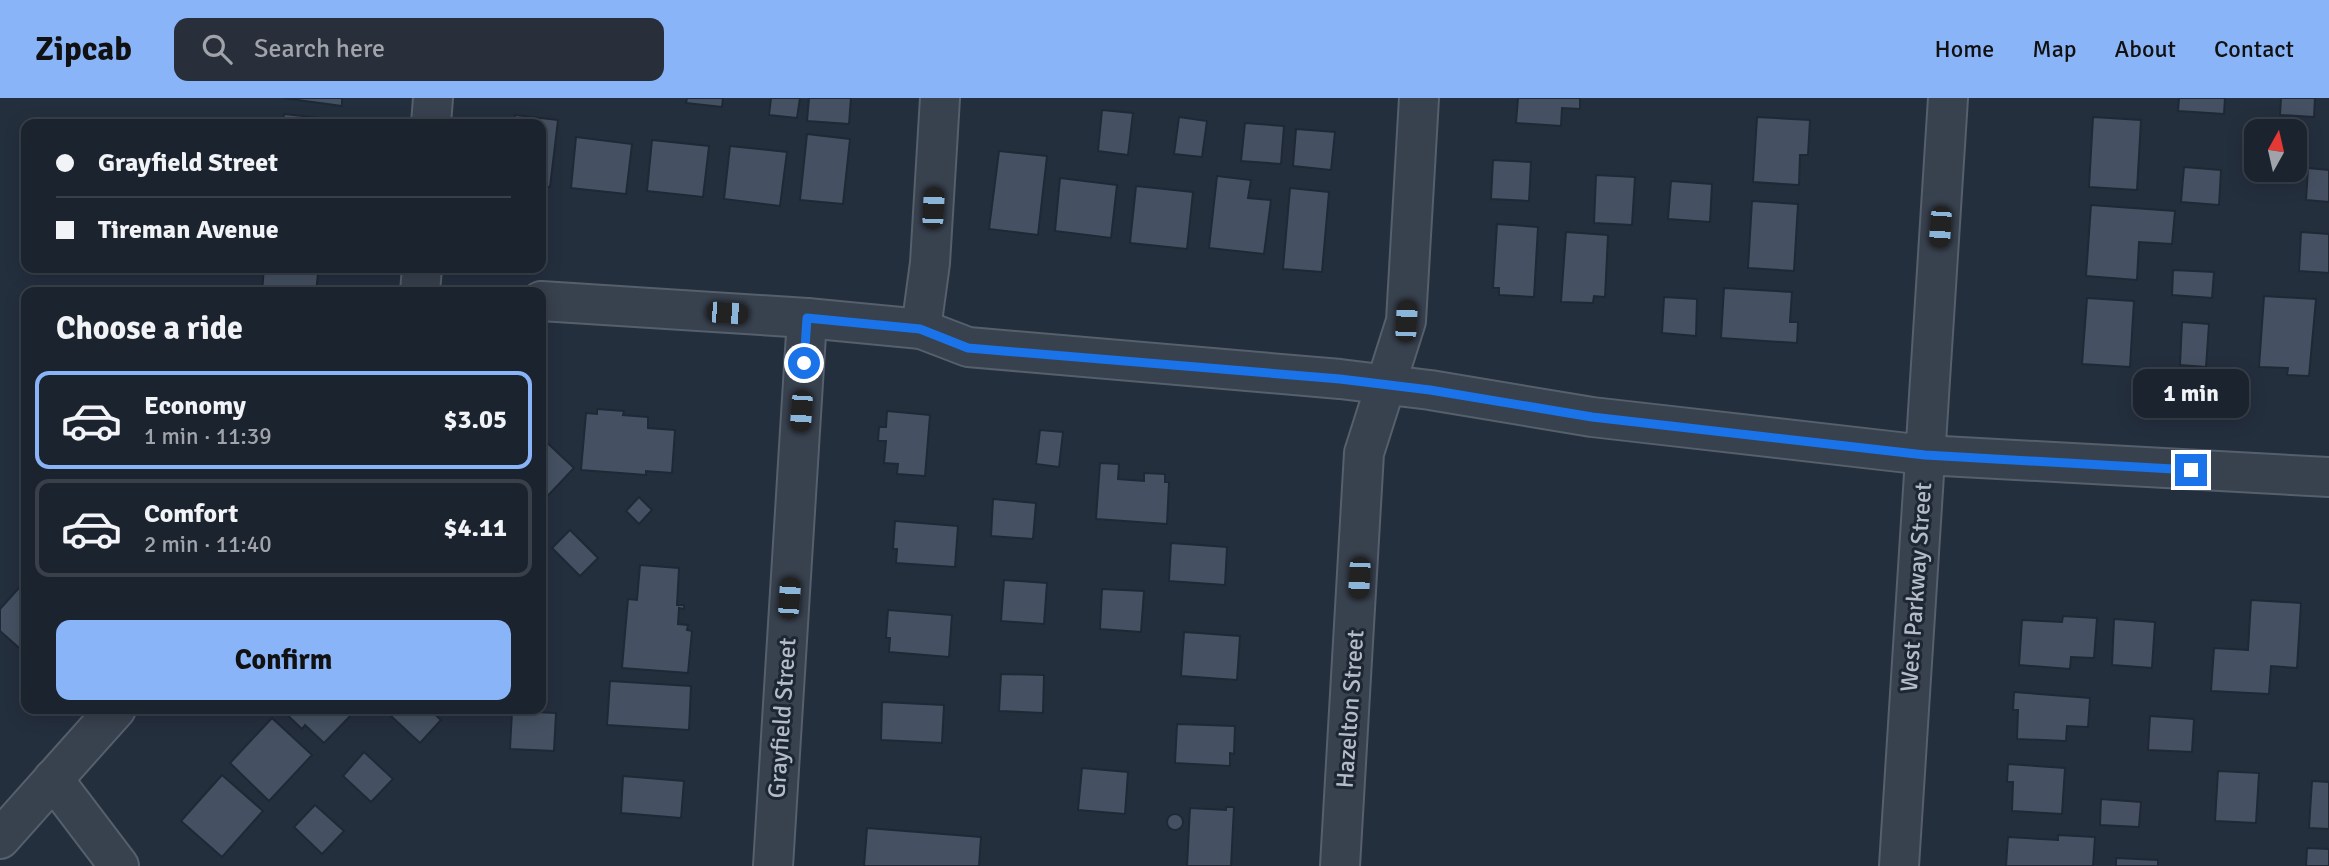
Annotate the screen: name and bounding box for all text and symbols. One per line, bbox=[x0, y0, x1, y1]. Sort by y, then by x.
search box bbox=[174, 18, 664, 81]
text: Zipcab bbox=[35, 29, 132, 70]
icon: search bbox=[198, 30, 236, 68]
text: Search here bbox=[254, 33, 385, 65]
text: Home bbox=[1934, 34, 1994, 64]
text: Map bbox=[2032, 34, 2077, 64]
text: About bbox=[2115, 34, 2176, 64]
text: Contact bbox=[2214, 34, 2294, 64]
north arrow bbox=[2244, 119, 2306, 182]
map controls bbox=[2244, 119, 2307, 182]
text: Grayfield Street bbox=[98, 147, 278, 179]
car bbox=[922, 186, 945, 230]
car bbox=[1929, 205, 1952, 249]
text: Tireman Avenue bbox=[98, 214, 279, 246]
car bbox=[1395, 299, 1418, 343]
car bbox=[706, 301, 749, 325]
text: Choose a ride bbox=[56, 309, 243, 348]
route start bbox=[788, 347, 820, 379]
callout: 1 min bbox=[2133, 368, 2249, 418]
text: 1 min bbox=[2163, 379, 2219, 408]
icon: car bbox=[60, 389, 123, 452]
car bbox=[790, 389, 813, 433]
text: Economy bbox=[144, 390, 246, 422]
text: $3.05 bbox=[443, 404, 507, 436]
text: 1 min · 11:39 bbox=[144, 422, 272, 451]
route end bbox=[2175, 454, 2207, 486]
street label: West Parkway Street bbox=[1894, 481, 1938, 693]
icon: car bbox=[60, 497, 123, 560]
text: Comfort bbox=[144, 498, 238, 530]
text: $4.11 bbox=[443, 512, 507, 544]
text: 2 min · 11:40 bbox=[144, 530, 272, 559]
car bbox=[1348, 556, 1371, 600]
car bbox=[778, 576, 801, 620]
button: Confirm bbox=[56, 620, 511, 700]
street label: Hazelton Street bbox=[1329, 629, 1371, 789]
street label: Grayfield Street bbox=[761, 637, 803, 799]

